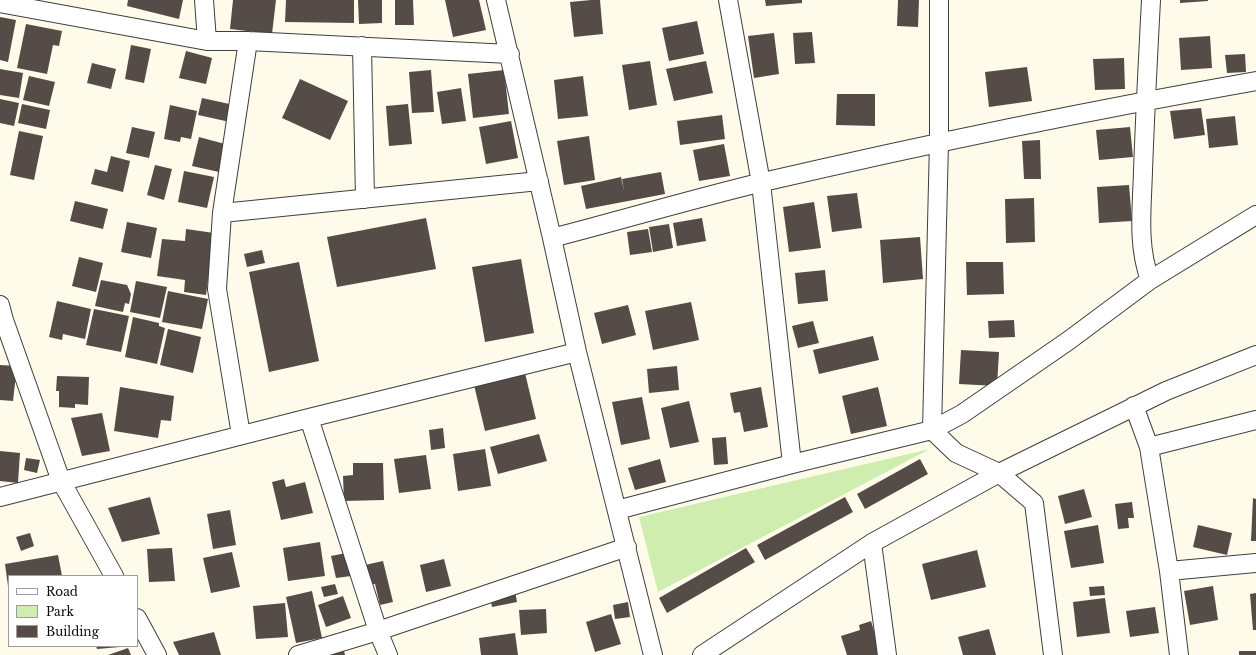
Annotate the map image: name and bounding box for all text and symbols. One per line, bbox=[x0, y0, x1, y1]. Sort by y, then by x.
legend bbox=[8, 575, 138, 647]
text: Road bbox=[46, 584, 78, 599]
text: Park bbox=[46, 604, 74, 619]
text: Building bbox=[46, 624, 99, 639]

